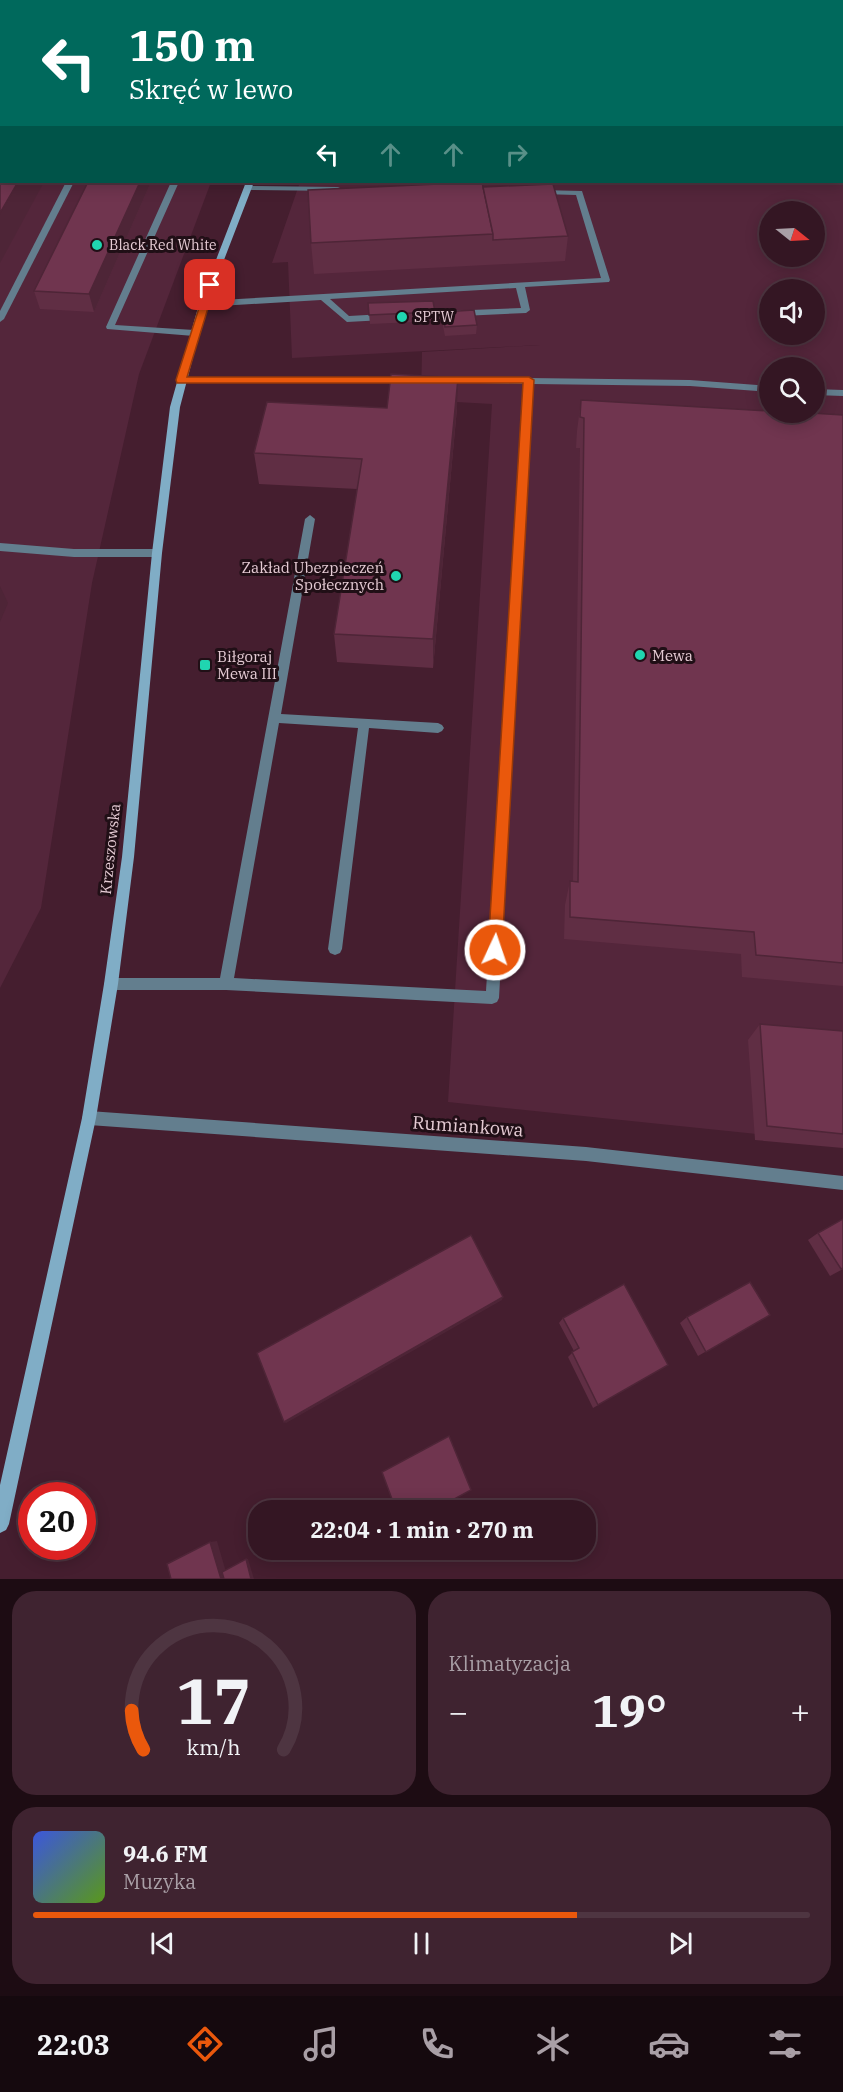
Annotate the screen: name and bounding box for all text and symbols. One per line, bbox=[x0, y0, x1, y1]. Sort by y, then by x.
text: 150 m bbox=[129, 18, 255, 73]
icon: left bbox=[30, 24, 108, 102]
text: Skręć w lewo bbox=[129, 71, 293, 106]
icon: left bbox=[311, 138, 344, 171]
icon: ahead bbox=[374, 138, 407, 171]
icon: ahead bbox=[437, 138, 470, 171]
icon: right bbox=[500, 138, 533, 171]
north arrow bbox=[759, 201, 825, 267]
map controls bbox=[759, 201, 825, 423]
place label: Black Red White bbox=[109, 236, 217, 254]
marker: Black Red White bbox=[90, 238, 104, 252]
pin bbox=[184, 259, 235, 310]
icon: arrive bbox=[193, 268, 226, 301]
button: sound bbox=[759, 279, 825, 345]
place label: SPTW bbox=[414, 308, 454, 326]
marker: SPTW bbox=[395, 310, 409, 324]
button: search bbox=[759, 357, 825, 423]
place label: Zakład Ubezpieczeń Społecznych bbox=[242, 558, 384, 594]
marker: Zakład Ubezpieczeń Społecznych bbox=[389, 569, 403, 583]
place label: Mewa bbox=[652, 646, 693, 665]
place label: Biłgoraj Mewa III bbox=[217, 647, 277, 683]
marker: Mewa bbox=[633, 648, 647, 662]
marker: Biłgoraj Mewa III bbox=[198, 658, 212, 672]
street label: Krzeszowska bbox=[96, 803, 124, 895]
position arrow bbox=[463, 918, 527, 982]
street label: Rumiankowa bbox=[412, 1111, 524, 1141]
speed limit sign: 20 bbox=[18, 1482, 96, 1560]
text: 22:04 · 1 min · 270 m bbox=[310, 1515, 534, 1544]
text: Klimatyzacja bbox=[449, 1650, 571, 1677]
text: 17 bbox=[176, 1660, 251, 1741]
text: 19° bbox=[592, 1681, 667, 1739]
text: − bbox=[449, 1690, 468, 1733]
text: + bbox=[790, 1690, 810, 1733]
text: km/h bbox=[187, 1733, 241, 1761]
text: 94.6 FM bbox=[123, 1839, 208, 1868]
text: Muzyka bbox=[123, 1868, 196, 1895]
icon: previous bbox=[146, 1927, 179, 1960]
icon: pause bbox=[405, 1927, 438, 1960]
icon: next bbox=[664, 1927, 697, 1960]
icon: directions bbox=[184, 2023, 226, 2065]
icon: music bbox=[300, 2023, 342, 2065]
icon: phone bbox=[416, 2023, 458, 2065]
icon: climate bbox=[532, 2023, 574, 2065]
icon: car bbox=[648, 2023, 690, 2065]
icon: filters bbox=[764, 2023, 806, 2065]
text: 22:03 bbox=[37, 2027, 110, 2062]

